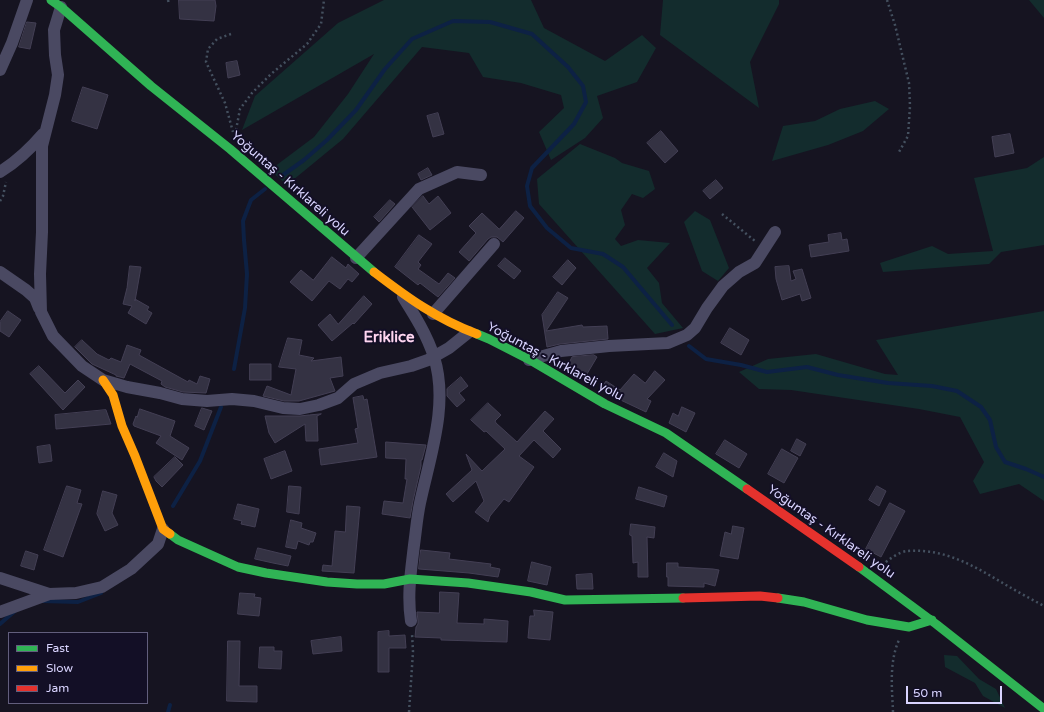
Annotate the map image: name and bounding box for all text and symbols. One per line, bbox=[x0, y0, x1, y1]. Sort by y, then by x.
street label: Yoğuntaş - Kırklareli yolu bbox=[227, 128, 353, 240]
street label: Yoğuntaş - Kırklareli yolu bbox=[484, 319, 626, 405]
district label: Eriklice bbox=[363, 329, 415, 347]
street label: Yoğuntaş - Kırklareli yolu bbox=[764, 482, 898, 582]
legend bbox=[8, 632, 148, 704]
text: Fast bbox=[46, 641, 69, 655]
text: Slow bbox=[46, 661, 73, 675]
scale bar bbox=[908, 678, 1004, 704]
text: Jam bbox=[46, 681, 69, 695]
text: 50 m bbox=[913, 686, 942, 700]

